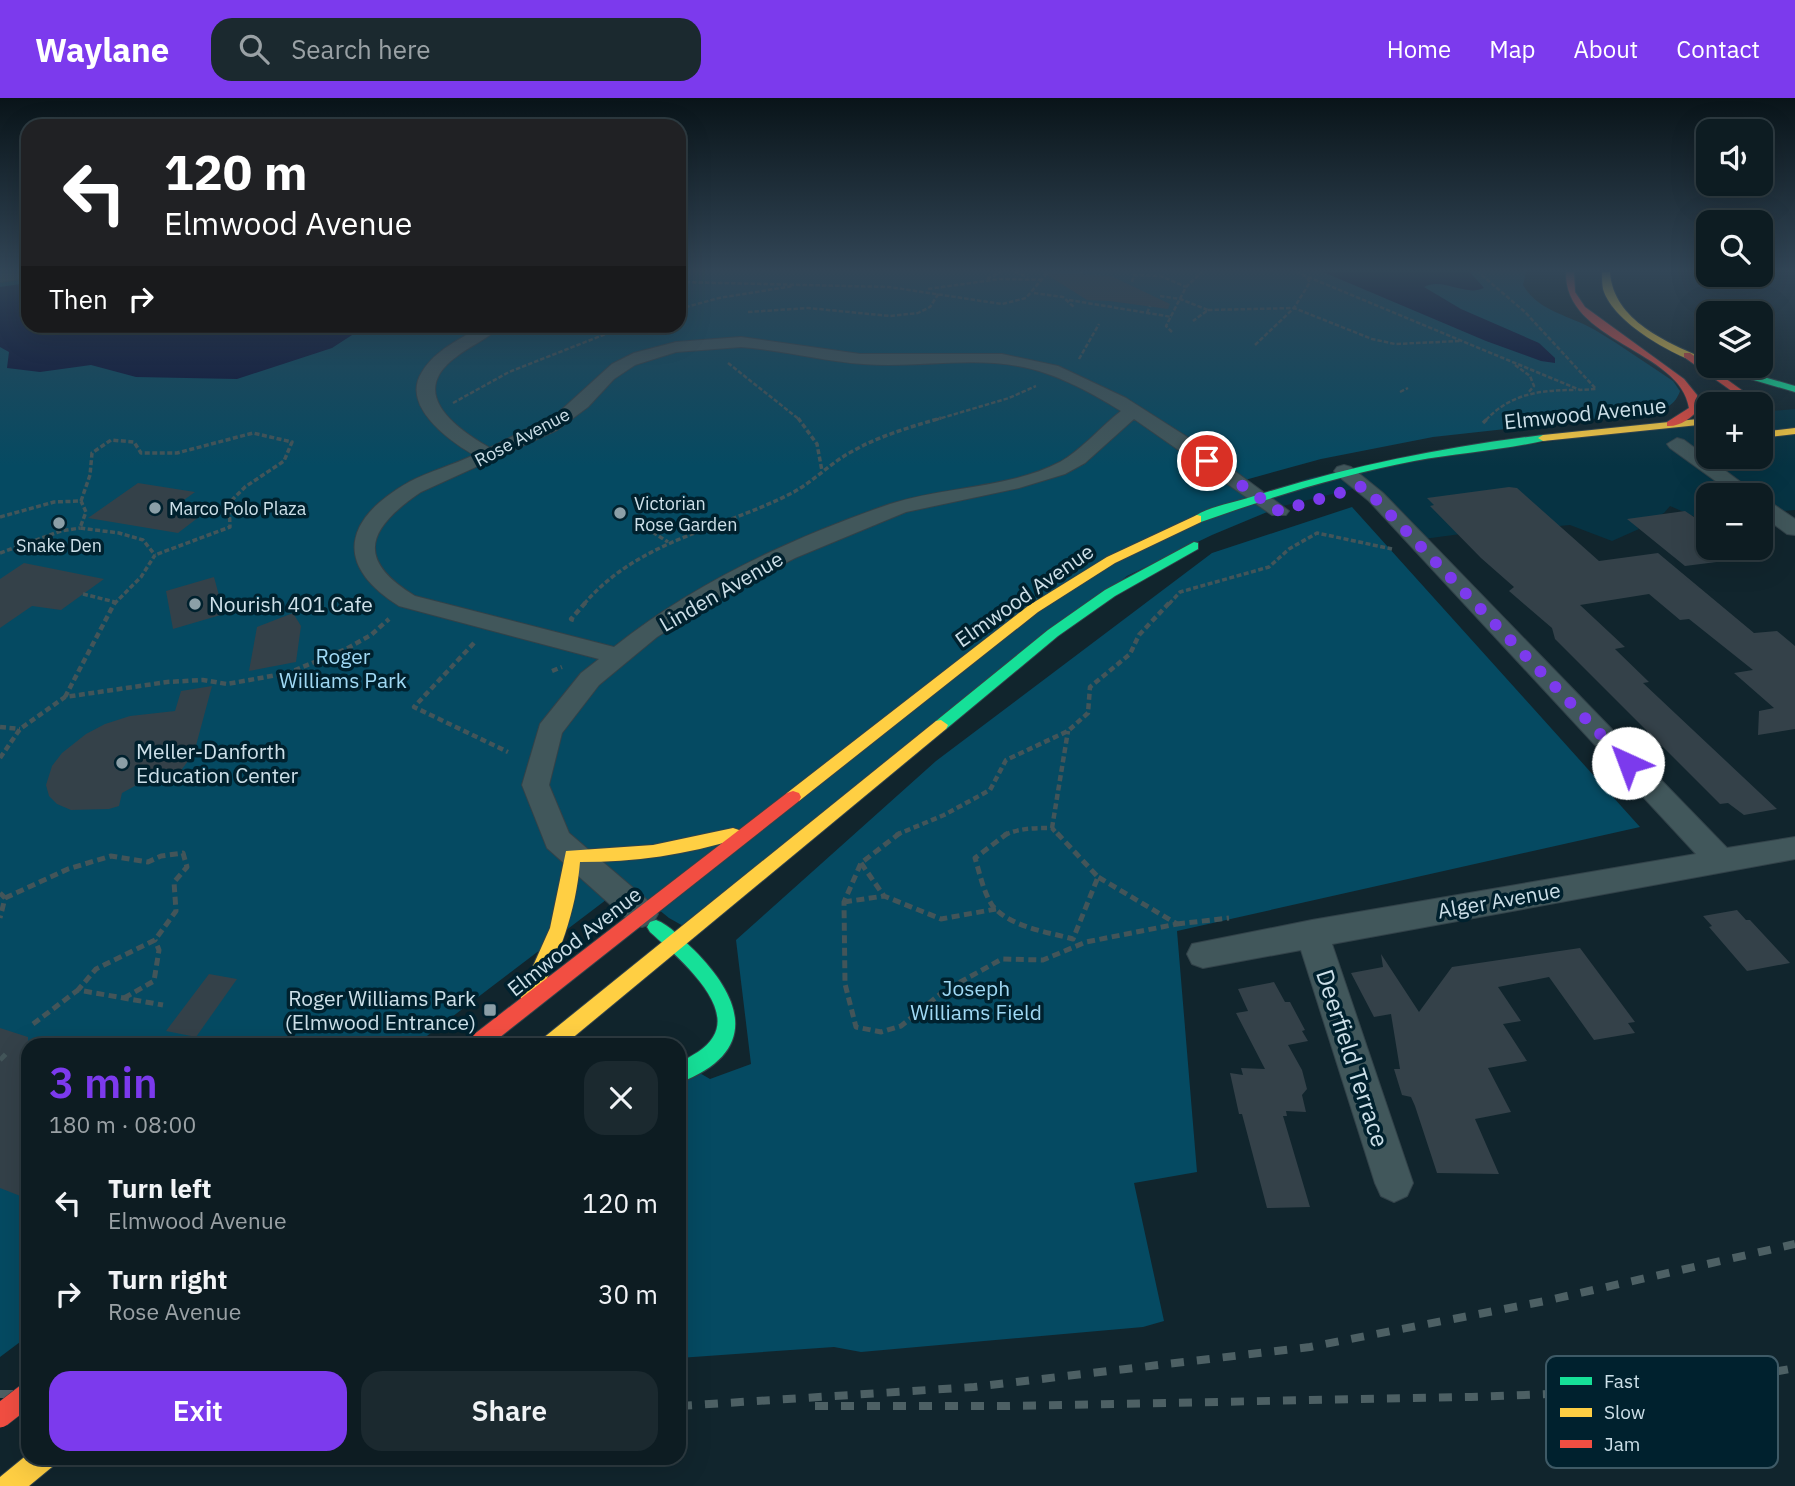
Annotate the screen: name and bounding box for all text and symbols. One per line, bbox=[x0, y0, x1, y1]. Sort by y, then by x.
search box bbox=[211, 18, 701, 81]
text: Waylane bbox=[35, 28, 169, 71]
icon: search bbox=[235, 30, 273, 68]
text: Search here bbox=[291, 32, 431, 66]
text: Home bbox=[1387, 33, 1451, 65]
text: Map bbox=[1489, 33, 1535, 65]
text: About bbox=[1573, 33, 1638, 65]
text: Contact bbox=[1676, 33, 1760, 65]
map controls bbox=[1696, 119, 1773, 560]
button: sound bbox=[1696, 119, 1773, 196]
text: 120 m bbox=[164, 140, 308, 203]
icon: left bbox=[49, 147, 140, 238]
text: Elmwood Avenue bbox=[164, 202, 412, 244]
button: search bbox=[1696, 210, 1773, 287]
icon: right bbox=[122, 280, 160, 318]
text: Then bbox=[49, 282, 108, 316]
button: layers bbox=[1696, 301, 1773, 378]
street label: Elmwood Avenue bbox=[1502, 391, 1668, 435]
button: + bbox=[1696, 392, 1773, 469]
street label: Rose Avenue bbox=[471, 402, 574, 472]
pin bbox=[1177, 431, 1237, 491]
icon: arrive bbox=[1188, 442, 1226, 480]
button: − bbox=[1696, 483, 1773, 560]
place label: Victorian Rose Garden bbox=[634, 492, 737, 536]
place label: Marco Polo Plaza bbox=[169, 497, 307, 520]
marker: Marco Polo Plaza bbox=[147, 500, 163, 516]
marker: Victorian Rose Garden bbox=[612, 505, 628, 521]
marker: Snake Den bbox=[51, 515, 67, 531]
place label: Snake Den bbox=[16, 534, 102, 557]
street label: Elmwood Avenue bbox=[949, 537, 1099, 653]
street label: Linden Avenue bbox=[654, 544, 788, 638]
place label: Nourish 401 Cafe bbox=[209, 590, 373, 618]
marker: Nourish 401 Cafe bbox=[187, 596, 203, 612]
park label: Roger Williams Park bbox=[279, 642, 407, 694]
position arrow bbox=[1591, 726, 1665, 800]
place label: Meller-Danforth Education Center bbox=[136, 737, 298, 789]
marker: Meller-Danforth Education Center bbox=[114, 755, 130, 771]
street label: Alger Avenue bbox=[1435, 875, 1563, 925]
street label: Elmwood Avenue bbox=[501, 880, 647, 1002]
street label: Deerfield Terrace bbox=[1309, 965, 1397, 1151]
park label: Joseph Williams Field bbox=[910, 974, 1042, 1026]
place label: Roger Williams Park (Elmwood Entrance) bbox=[285, 984, 476, 1036]
marker: Roger Williams Park (Elmwood Entrance) bbox=[482, 1002, 498, 1018]
text: 3 min bbox=[49, 1055, 158, 1110]
button: close bbox=[584, 1061, 658, 1135]
text: 180 m · 08:00 bbox=[49, 1109, 196, 1139]
text: Turn left bbox=[108, 1171, 211, 1205]
icon: left bbox=[49, 1184, 87, 1222]
text: 120 m bbox=[582, 1186, 658, 1220]
text: Elmwood Avenue bbox=[108, 1205, 287, 1235]
text: Turn right bbox=[108, 1262, 227, 1296]
icon: right bbox=[49, 1275, 87, 1313]
text: 30 m bbox=[598, 1277, 658, 1311]
text: Rose Avenue bbox=[108, 1296, 241, 1326]
legend bbox=[1546, 1356, 1778, 1468]
text: Fast bbox=[1604, 1369, 1640, 1393]
button: Exit bbox=[49, 1371, 347, 1451]
button: Share bbox=[361, 1371, 658, 1451]
text: Slow bbox=[1604, 1400, 1645, 1424]
text: Jam bbox=[1604, 1432, 1640, 1456]

